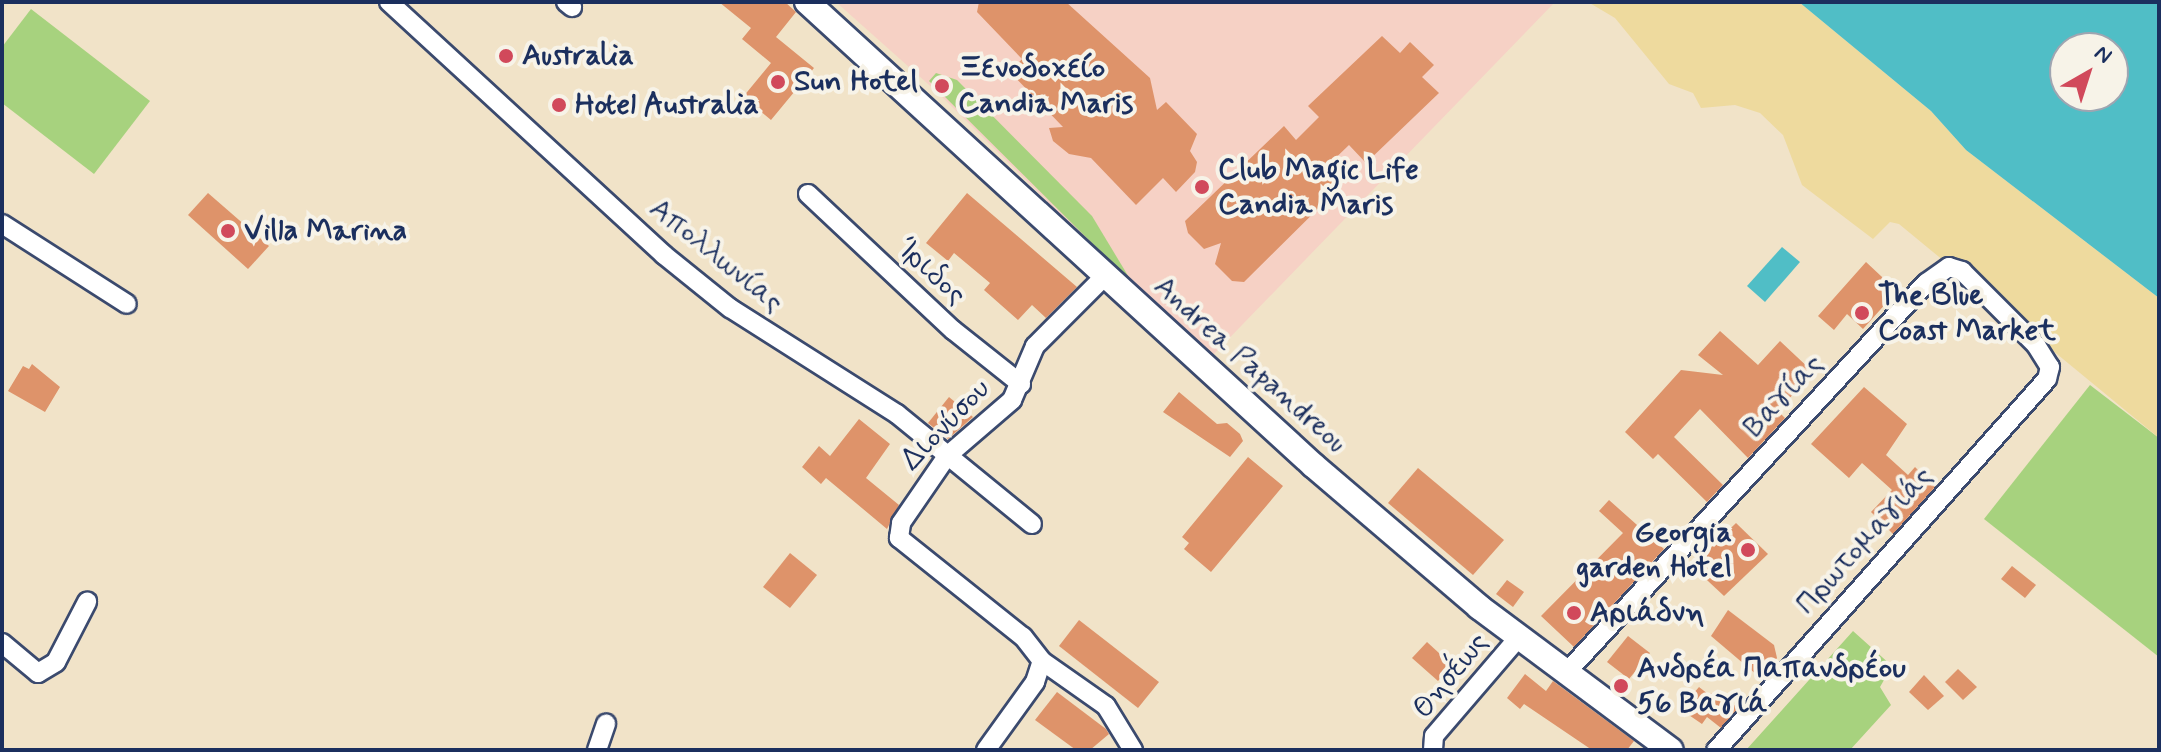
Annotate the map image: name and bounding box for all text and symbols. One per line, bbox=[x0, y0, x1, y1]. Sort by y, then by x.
north arrow bbox=[2049, 32, 2129, 112]
place label: Australia bbox=[522, 38, 634, 74]
text: N bbox=[2088, 39, 2117, 70]
marker: Australia bbox=[497, 47, 515, 65]
place label: Ξενοδοχείο Candia Maris bbox=[958, 51, 1133, 122]
place label: Sun Hotel bbox=[794, 64, 911, 100]
marker: Sun Hotel bbox=[769, 73, 787, 91]
marker: Ξενοδοχείο Candia Maris bbox=[933, 77, 951, 95]
place label: Hotel Australia bbox=[575, 87, 756, 123]
marker: Hotel Australia bbox=[550, 96, 568, 114]
place label: Club Magic Life Candia Maris bbox=[1218, 152, 1420, 222]
marker: Club Magic Life Candia Maris bbox=[1193, 178, 1211, 196]
street label: Απολλωνίας bbox=[642, 191, 790, 321]
place label: Villa Marina bbox=[244, 213, 408, 249]
marker: Villa Marina bbox=[219, 222, 237, 240]
street label: Ίριδος bbox=[889, 231, 973, 313]
street label: Andrea Papandreou bbox=[1146, 269, 1354, 461]
place label: The Blue Coast Market bbox=[1878, 278, 2056, 348]
marker: The Blue Coast Market bbox=[1853, 304, 1871, 322]
street label: Βαγίας bbox=[1736, 347, 1832, 445]
street label: Διονύσου bbox=[894, 372, 998, 478]
street label: Πρωτομαγιάς bbox=[1789, 459, 1941, 623]
place label: Georgia garden Hotel bbox=[1578, 515, 1732, 586]
marker: Georgia garden Hotel bbox=[1739, 541, 1757, 559]
place label: Αριάδνη bbox=[1590, 595, 1704, 631]
marker: Αριάδνη bbox=[1565, 604, 1583, 622]
street label: Θησέως bbox=[1405, 626, 1497, 726]
place label: Ανδρέα Παπανδρέου 56 Βαγιά bbox=[1637, 651, 1906, 722]
marker: Ανδρέα Παπανδρέου 56 Βαγιά bbox=[1612, 677, 1630, 695]

